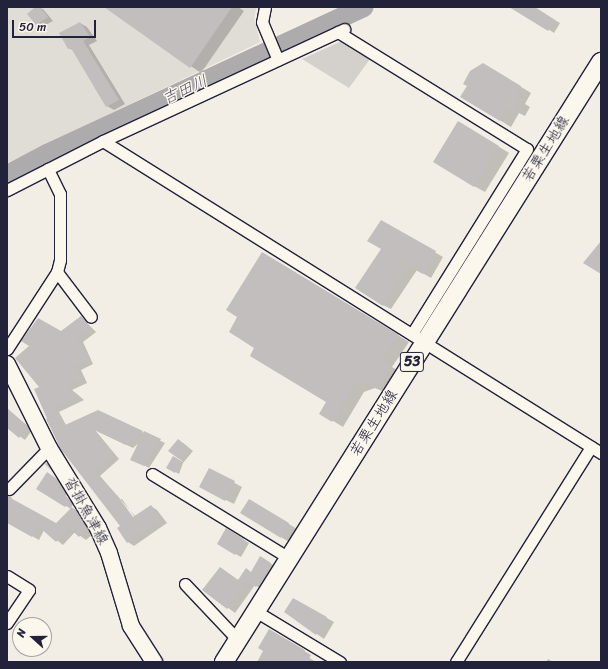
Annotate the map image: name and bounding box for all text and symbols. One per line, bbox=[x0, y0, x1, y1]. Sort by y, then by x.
scale bar bbox=[14, 12, 98, 38]
text: 50 m bbox=[19, 16, 46, 38]
water label: 吉田川 bbox=[159, 71, 211, 109]
street label: 若栗生地線 bbox=[518, 112, 574, 186]
road number: 53 bbox=[399, 350, 425, 374]
street label: 若栗生地線 bbox=[346, 386, 402, 460]
street label: 沓掛魚津線 bbox=[60, 474, 112, 548]
north arrow bbox=[12, 617, 52, 657]
text: N bbox=[11, 626, 31, 640]

